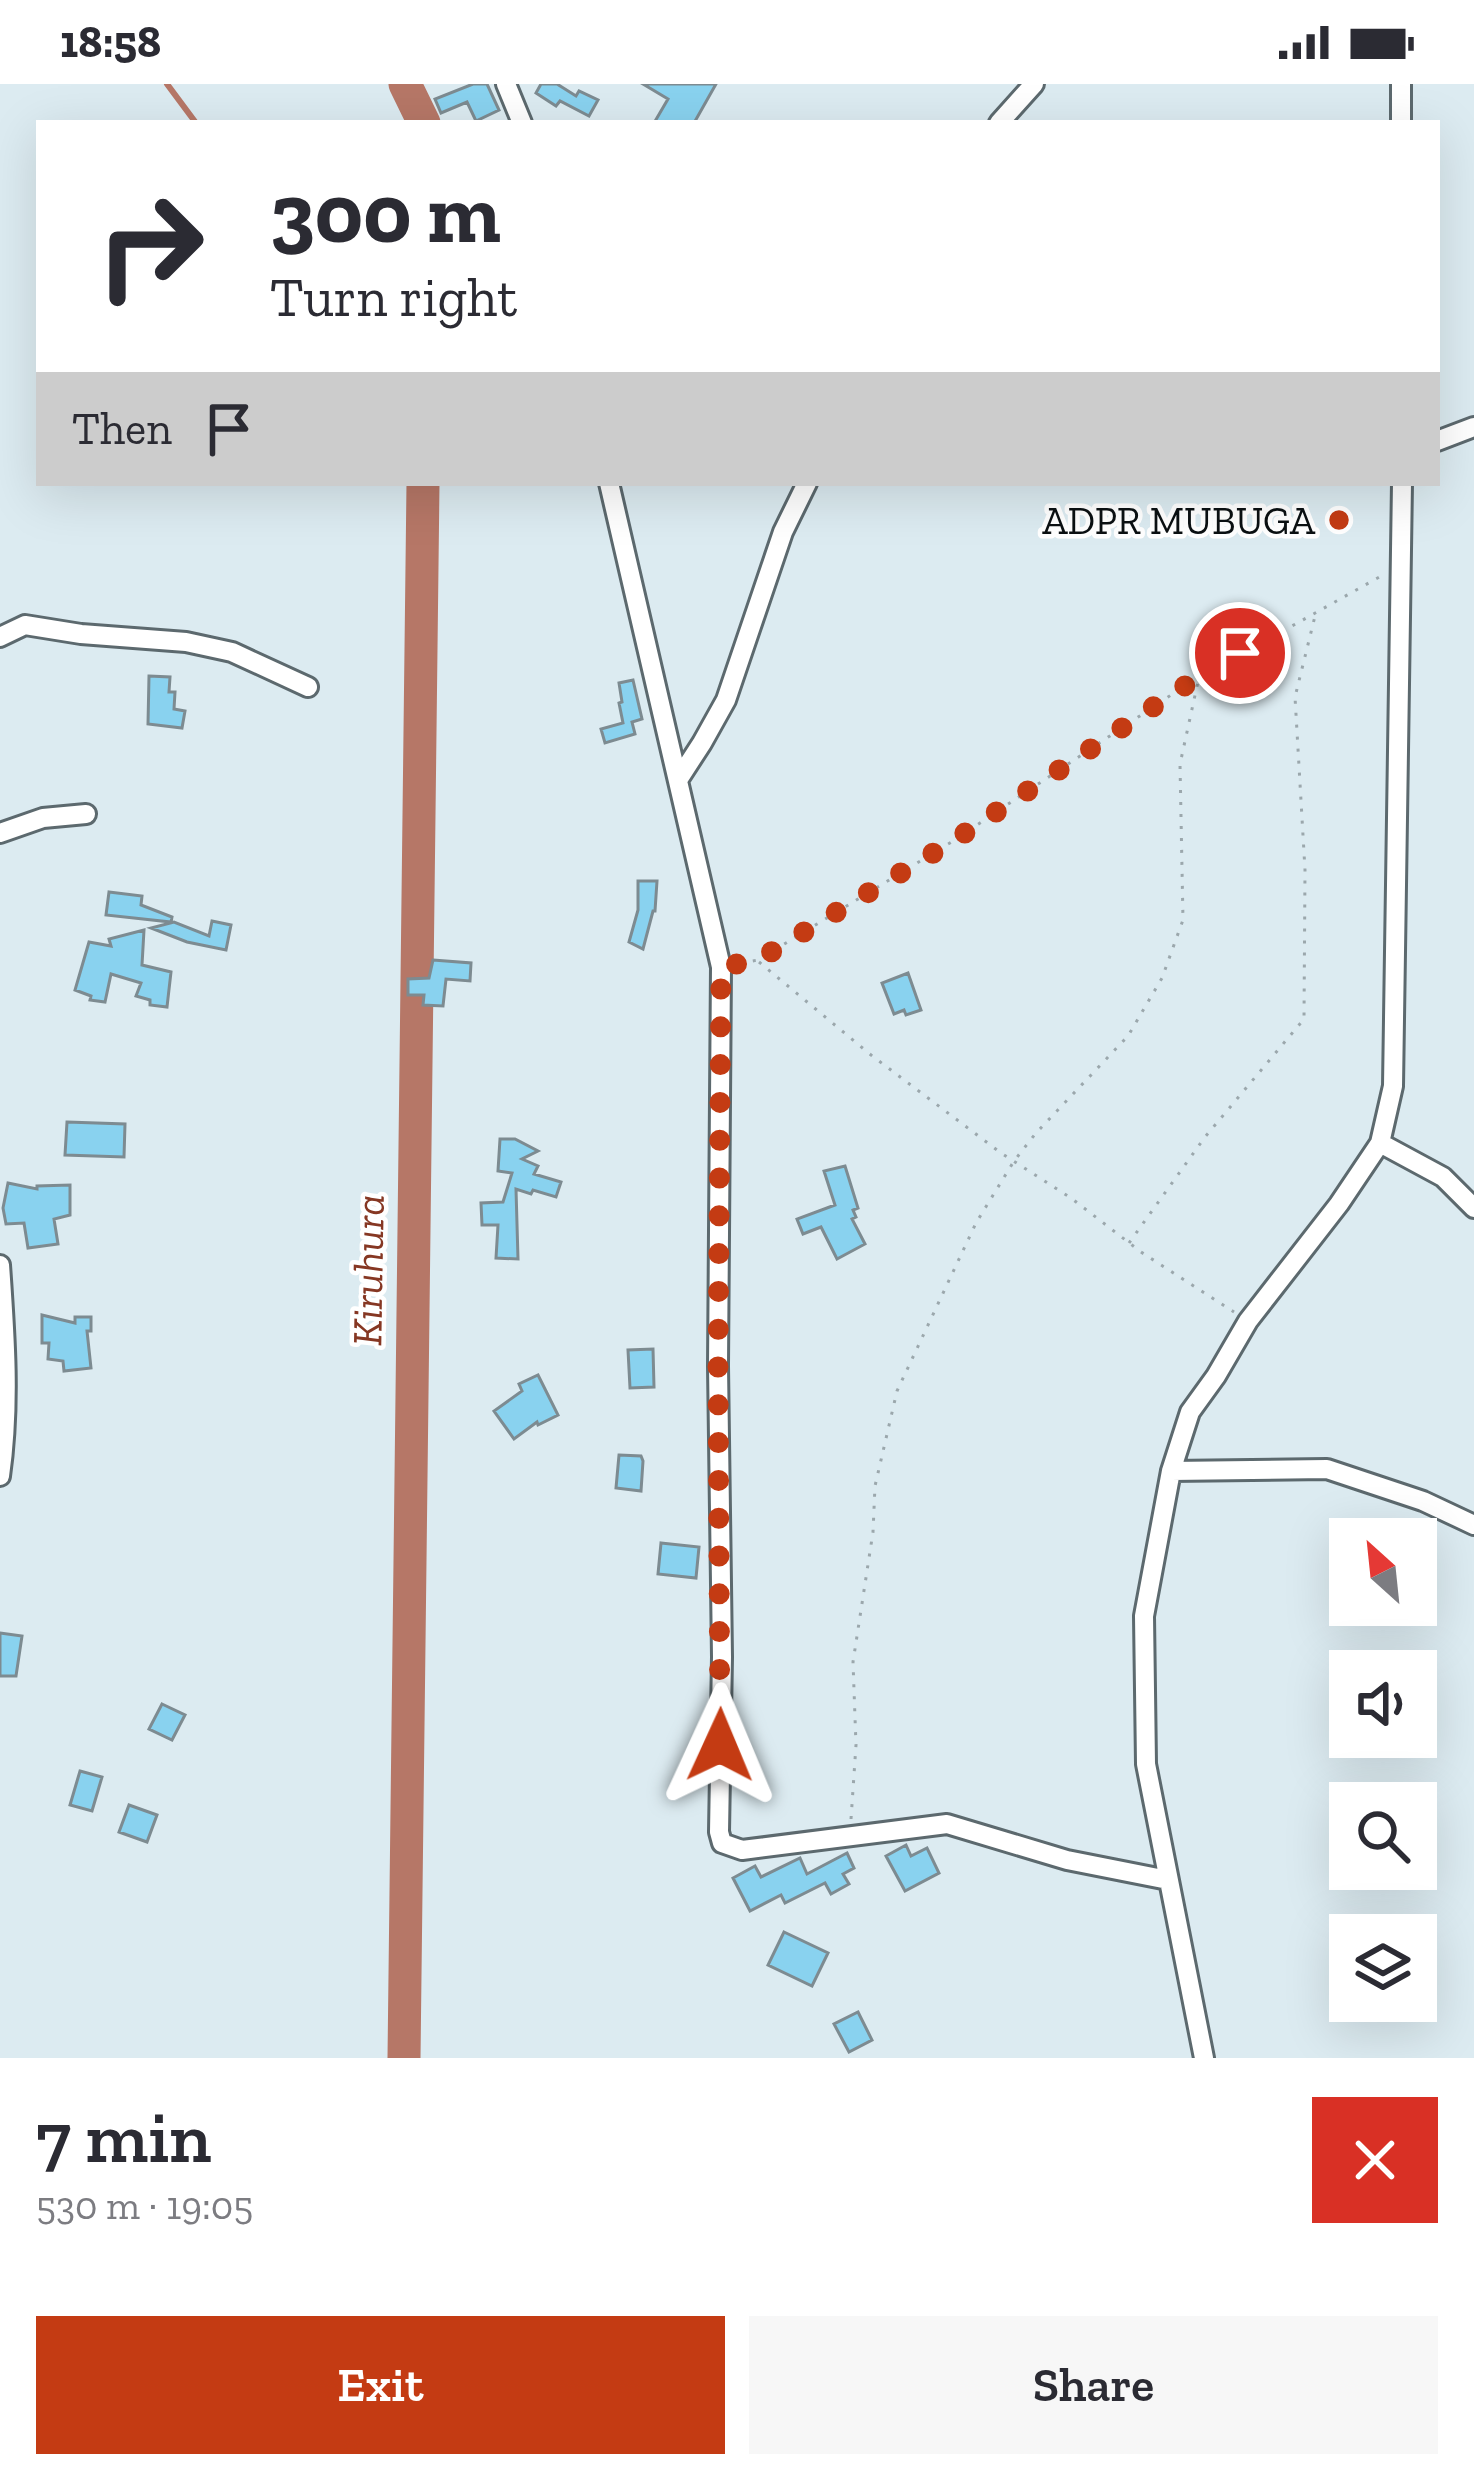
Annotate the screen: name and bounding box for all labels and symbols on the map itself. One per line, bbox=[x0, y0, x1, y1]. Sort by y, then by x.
place label: ADPR MUBUGA bbox=[1042, 497, 1316, 544]
marker: ADPR MUBUGA bbox=[1326, 507, 1352, 533]
pin bbox=[1189, 602, 1291, 704]
water label: Kiruhura bbox=[341, 1194, 395, 1346]
north arrow bbox=[1329, 1518, 1437, 1626]
position arrow bbox=[657, 1682, 783, 1808]

